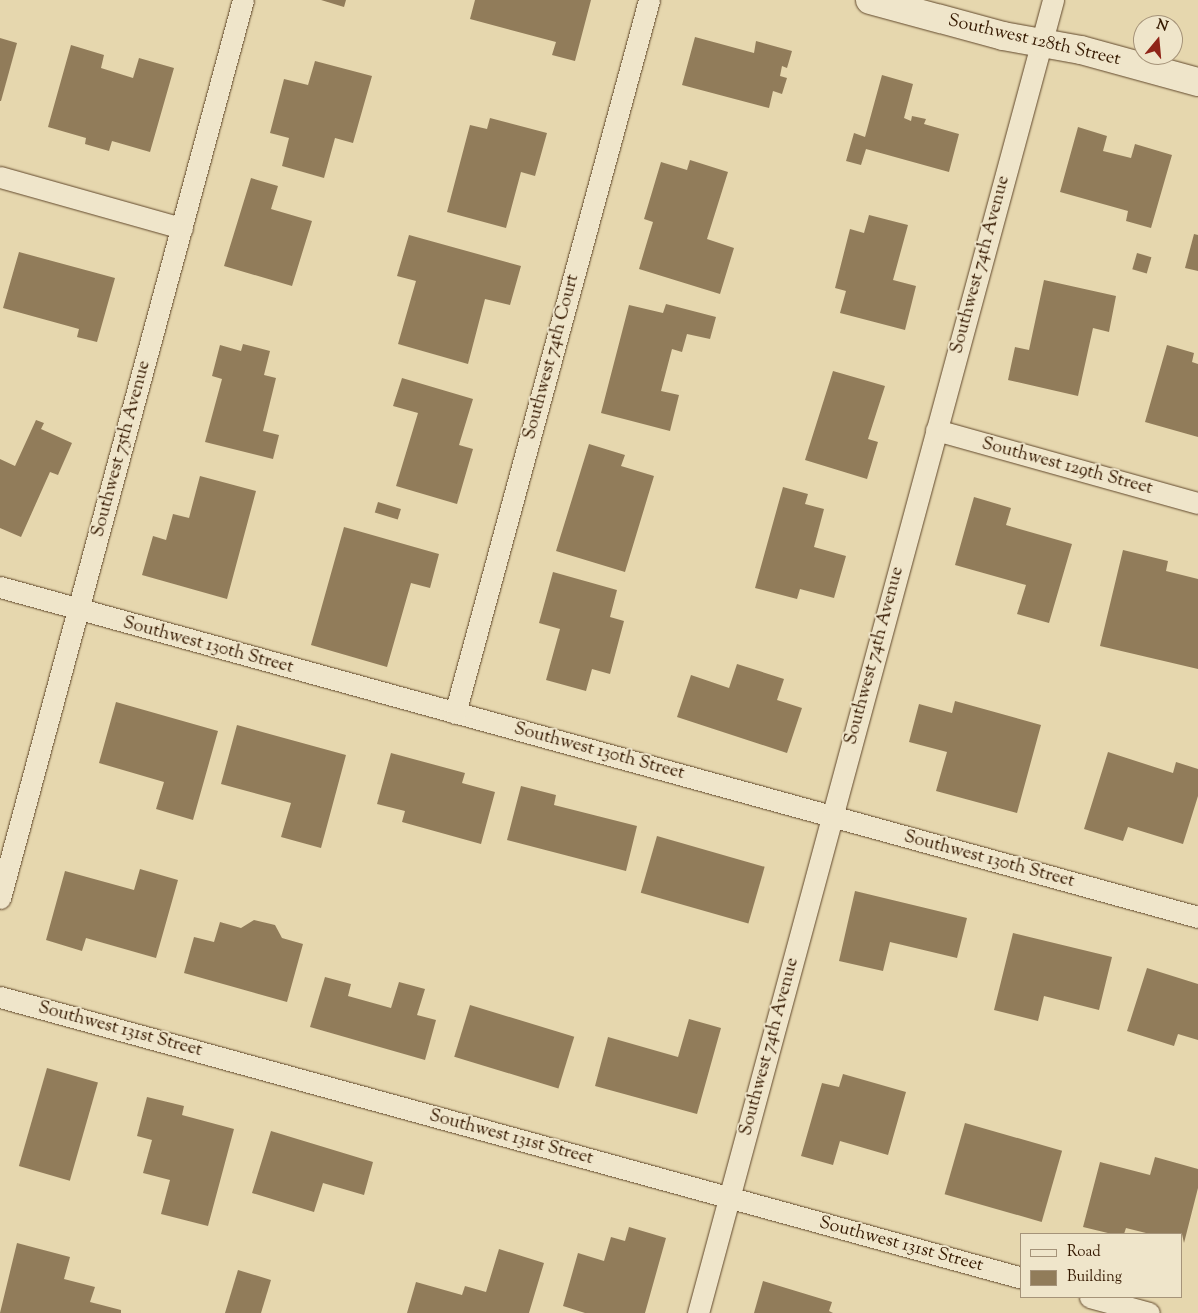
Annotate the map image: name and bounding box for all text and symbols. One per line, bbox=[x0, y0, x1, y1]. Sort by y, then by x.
street label: Southwest 128th Street bbox=[946, 11, 1122, 71]
north arrow bbox=[1133, 15, 1183, 65]
text: N bbox=[1154, 15, 1170, 38]
street label: Southwest 74th Avenue bbox=[947, 174, 1015, 356]
street label: Southwest 74th Court bbox=[520, 272, 584, 442]
street label: Southwest 75th Avenue bbox=[88, 358, 156, 540]
street label: Southwest 129th Street bbox=[979, 434, 1155, 500]
street label: Southwest 74th Avenue bbox=[841, 565, 909, 747]
street label: Southwest 130th Street bbox=[120, 613, 296, 679]
street label: Southwest 130th Street bbox=[511, 719, 687, 785]
street label: Southwest 130th Street bbox=[901, 827, 1077, 893]
street label: Southwest 74th Avenue bbox=[736, 956, 804, 1138]
street label: Southwest 131st Street bbox=[36, 998, 204, 1062]
street label: Southwest 131st Street bbox=[427, 1106, 595, 1170]
street label: Southwest 131st Street bbox=[817, 1213, 985, 1277]
legend bbox=[1020, 1233, 1183, 1298]
text: Road bbox=[1067, 1242, 1101, 1263]
text: Building bbox=[1067, 1267, 1122, 1288]

